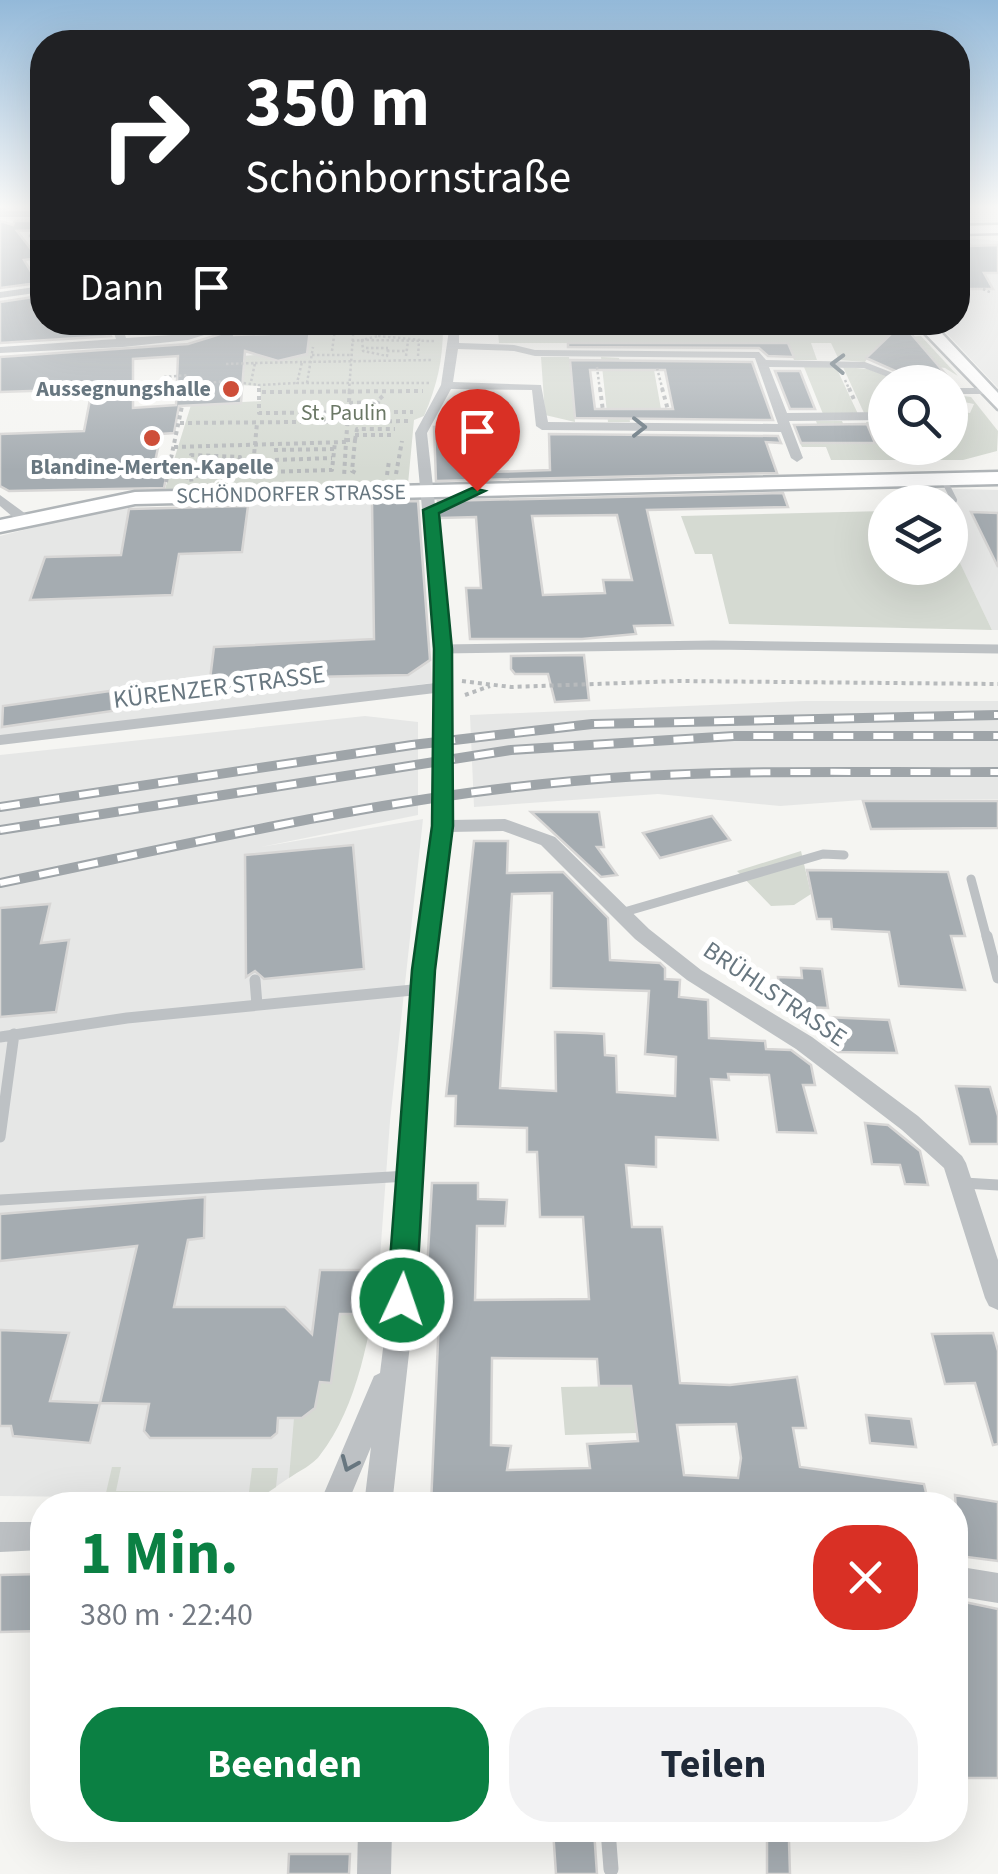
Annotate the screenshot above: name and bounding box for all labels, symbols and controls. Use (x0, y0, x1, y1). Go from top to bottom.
text: 350 m (245, 53, 430, 153)
icon: right (80, 70, 210, 200)
text: Schönbornstraße (245, 146, 571, 210)
icon: arrive (184, 260, 239, 315)
text: Dann (80, 261, 164, 315)
one-way arrow (830, 354, 846, 375)
map controls (868, 365, 968, 585)
button: search (868, 365, 968, 465)
place label: Aussegnungshalle (35, 373, 211, 405)
marker: Aussegnungshalle (220, 378, 242, 400)
pin (435, 389, 520, 492)
park label: St. Paulin (301, 397, 387, 429)
icon: arrive (450, 404, 505, 459)
one-way arrow (632, 416, 648, 438)
marker: Blandine-Merten-Kapelle (141, 427, 163, 449)
place label: Blandine-Merten-Kapelle (30, 451, 274, 483)
street label: SCHÖNDORFER STRASSE (176, 476, 406, 512)
button: layers (868, 485, 968, 585)
street label: KÜRENZER STRASSE (111, 656, 327, 718)
street label: BRÜHLSTRASSE (696, 933, 854, 1055)
position arrow (350, 1248, 454, 1352)
one-way arrow (341, 1454, 361, 1472)
text: 1 Min. (80, 1512, 238, 1597)
button: close (813, 1525, 918, 1630)
text: 380 m · 22:40 (80, 1592, 253, 1638)
button: Beenden (80, 1707, 489, 1822)
button: Teilen (509, 1707, 918, 1822)

